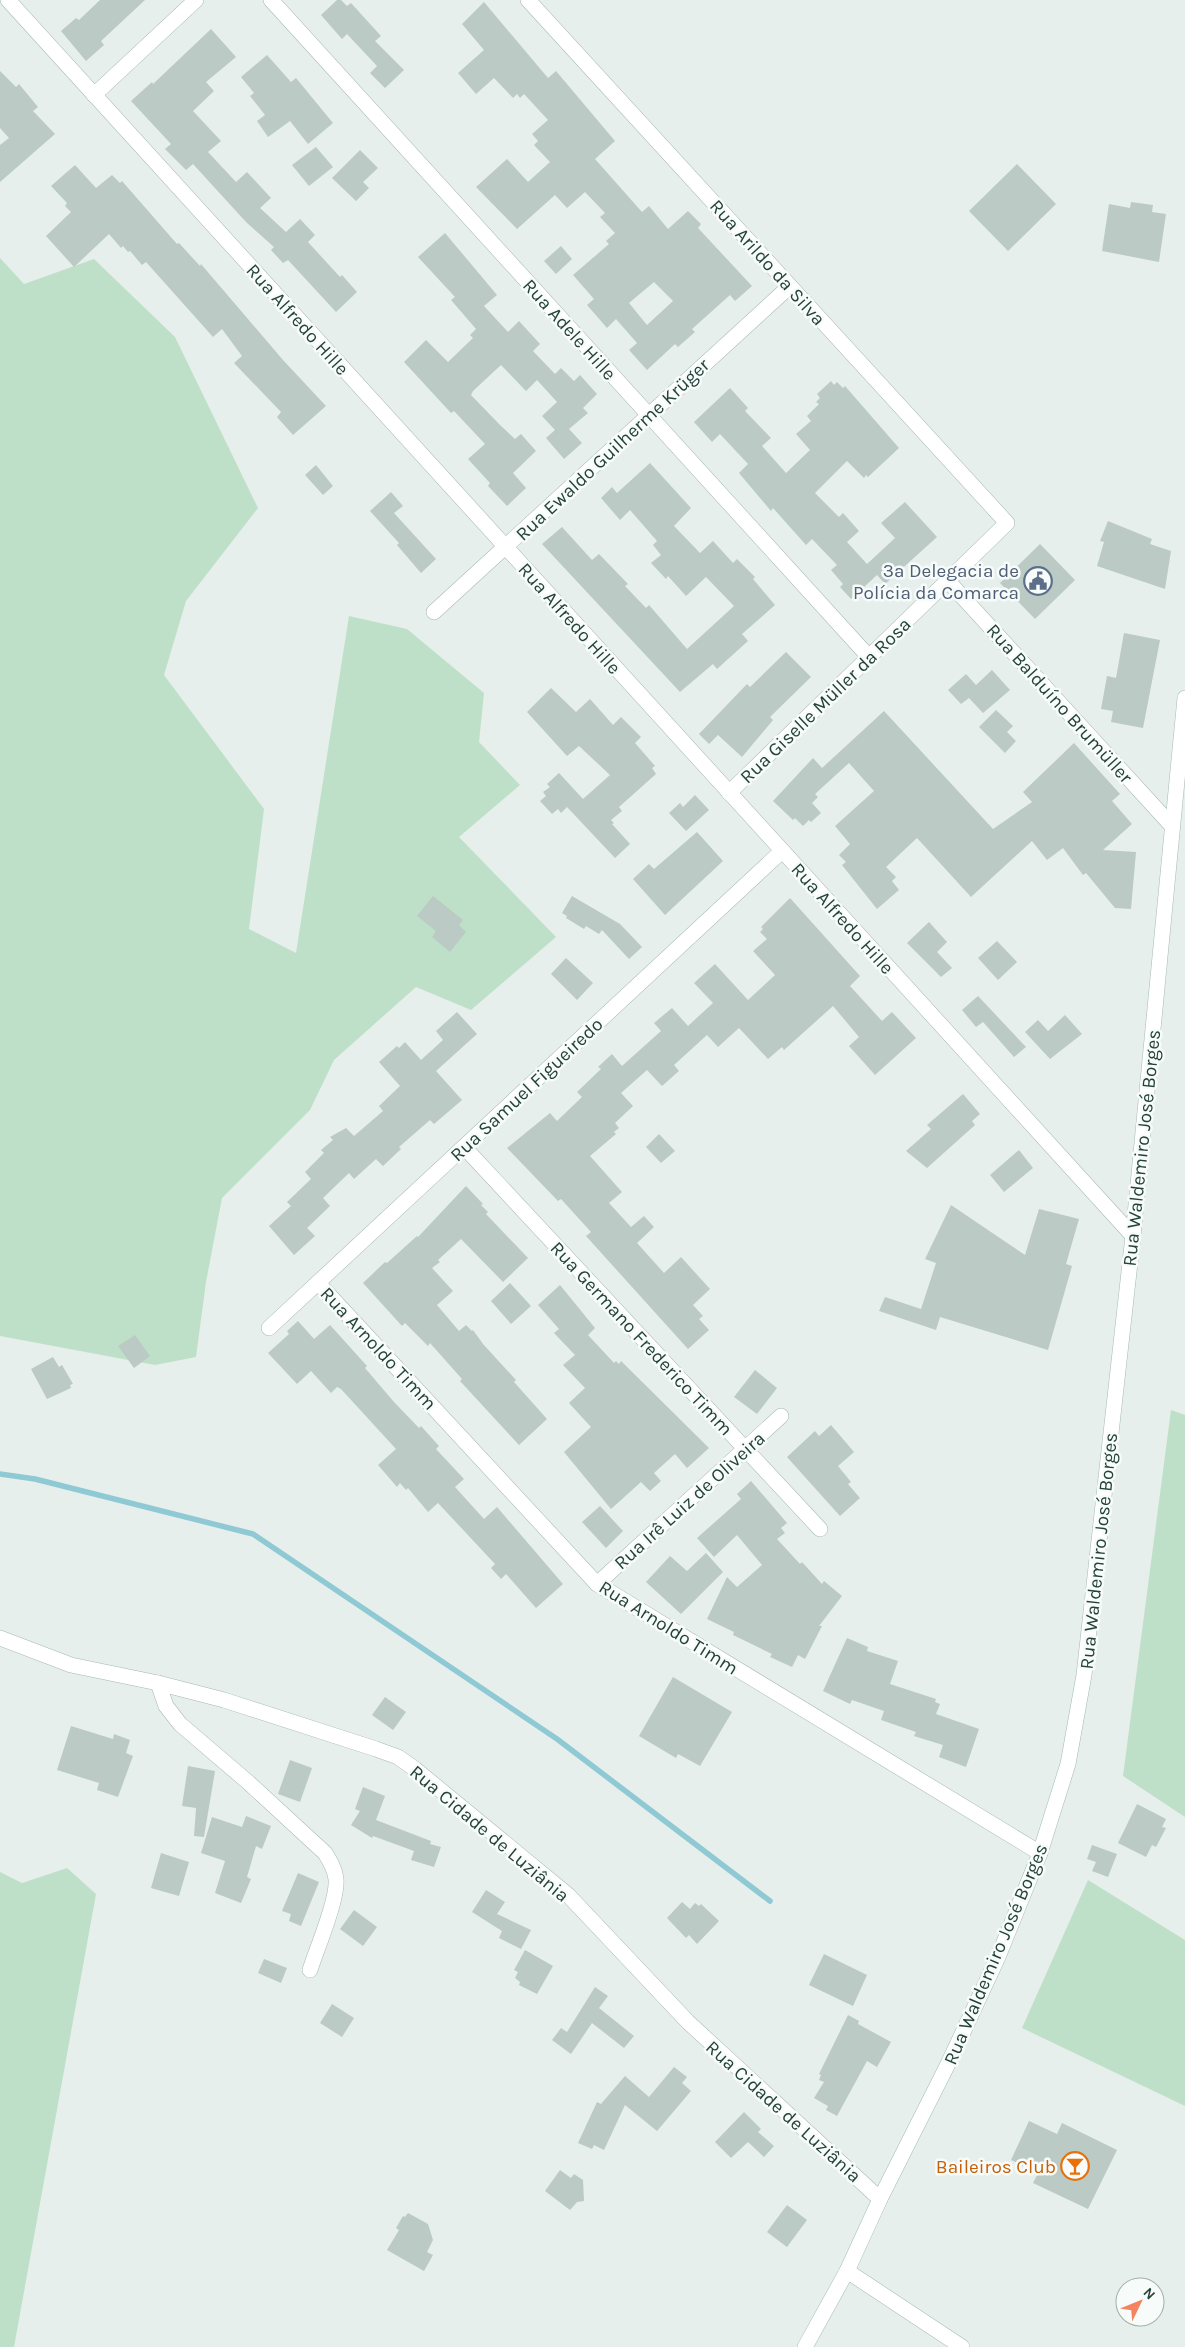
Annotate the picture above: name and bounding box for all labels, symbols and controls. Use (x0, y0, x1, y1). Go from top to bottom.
street label: Rua Arildo da Silva (705, 195, 830, 330)
street label: Rua Alfredo Hille (241, 259, 353, 380)
street label: Rua Adele Hille (518, 275, 620, 385)
street label: Rua Ewaldo Guilherme Krüger (511, 354, 714, 545)
street label: Rua Alfredo Hille (513, 558, 625, 679)
place label: 3ª Delegacia de Polícia da Comarca (853, 560, 1019, 604)
public building icon: 3ª Delegacia de Polícia da Comarca (1023, 566, 1053, 596)
street label: Rua Giselle Müller da Rosa (736, 613, 916, 788)
street label: Rua Balduíno Brumüller (982, 619, 1137, 788)
street label: Rua Alfredo Hille (786, 858, 898, 979)
street label: Rua Samuel Figueiredo (446, 1013, 607, 1166)
street label: Rua Waldemiro José Borges (1119, 1029, 1165, 1268)
street label: Rua Germano Frederico Timm (546, 1237, 737, 1440)
street label: Rua Arnoldo Timm (316, 1283, 441, 1415)
street label: Rua Irê Luiz de Oliveira (610, 1427, 770, 1574)
street label: Rua Waldemiro José Borges (1076, 1432, 1122, 1671)
street label: Rua Arnoldo Timm (595, 1576, 742, 1680)
street label: Rua Cidade de Luziânia (405, 1761, 574, 1907)
street label: Rua Waldemiro José Borges (939, 1841, 1053, 2068)
street label: Rua Cidade de Luziânia (701, 2036, 865, 2187)
bar icon: Baileiros Club (1060, 2151, 1090, 2181)
place label: Baileiros Club (936, 2156, 1056, 2178)
north arrow (1115, 2277, 1165, 2327)
text: N (1139, 2284, 1159, 2303)

